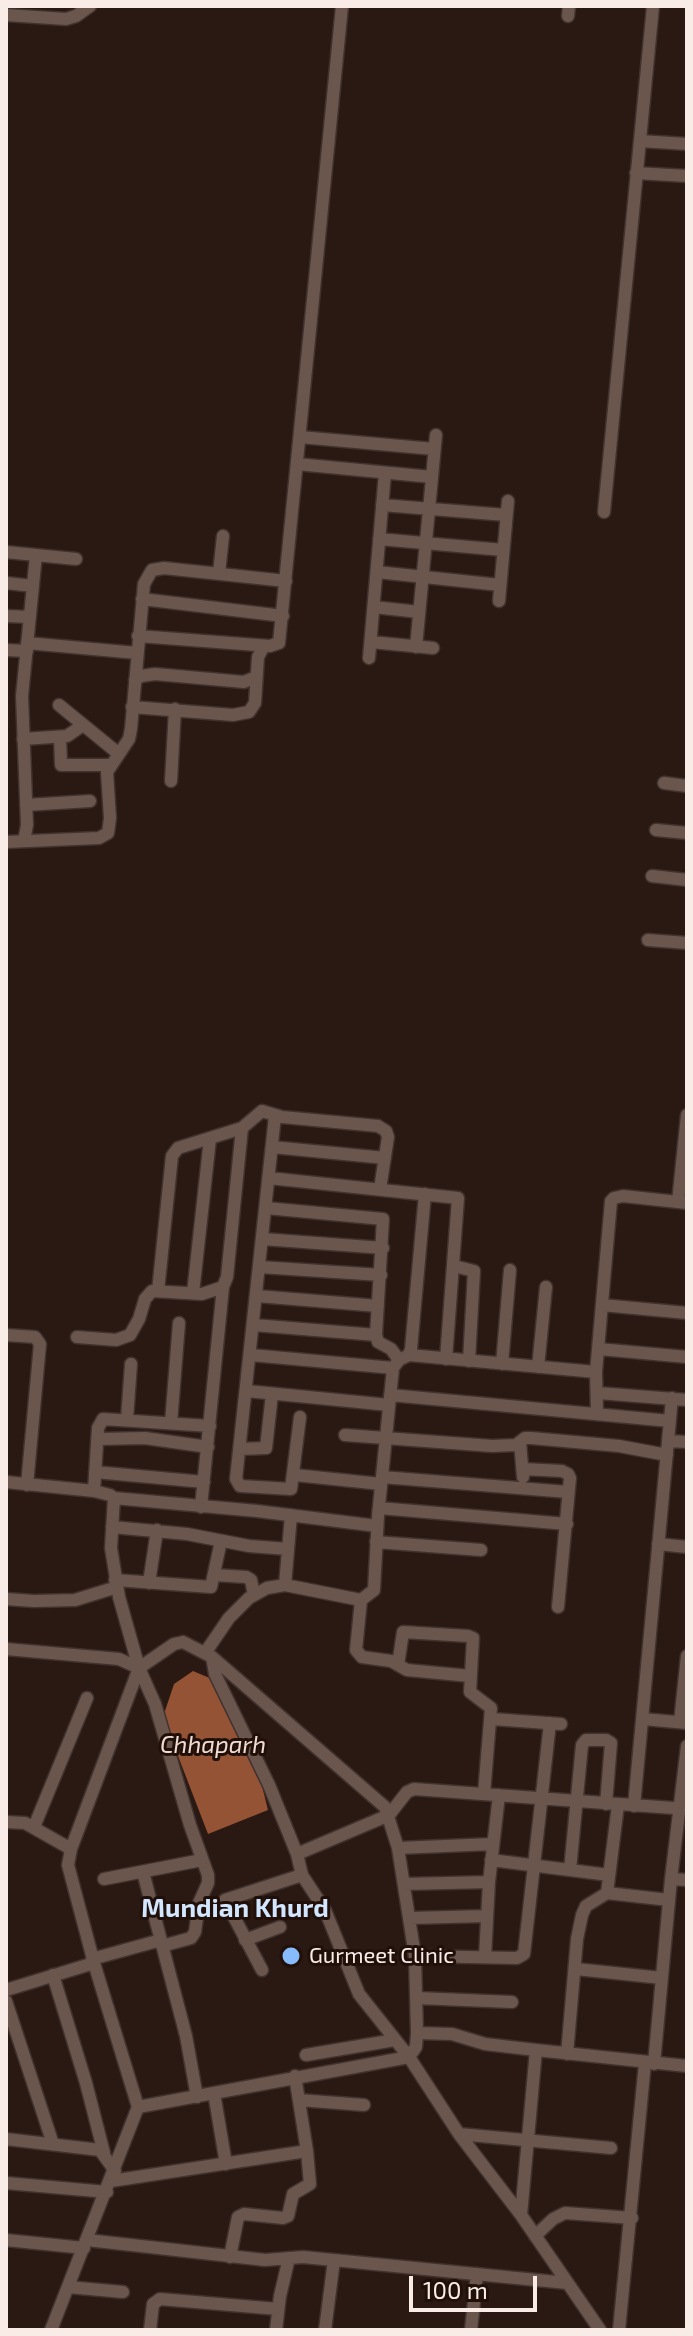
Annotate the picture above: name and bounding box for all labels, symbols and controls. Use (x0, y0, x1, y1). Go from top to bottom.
water label: Chhaparh (160, 1731, 266, 1759)
district label: Mundian Khurd (141, 1892, 329, 1924)
place label: Gurmeet Clinic (309, 1943, 454, 1969)
marker: Gurmeet Clinic (280, 1945, 302, 1967)
scale bar (413, 2260, 541, 2310)
text: 100 m (423, 2275, 488, 2304)

